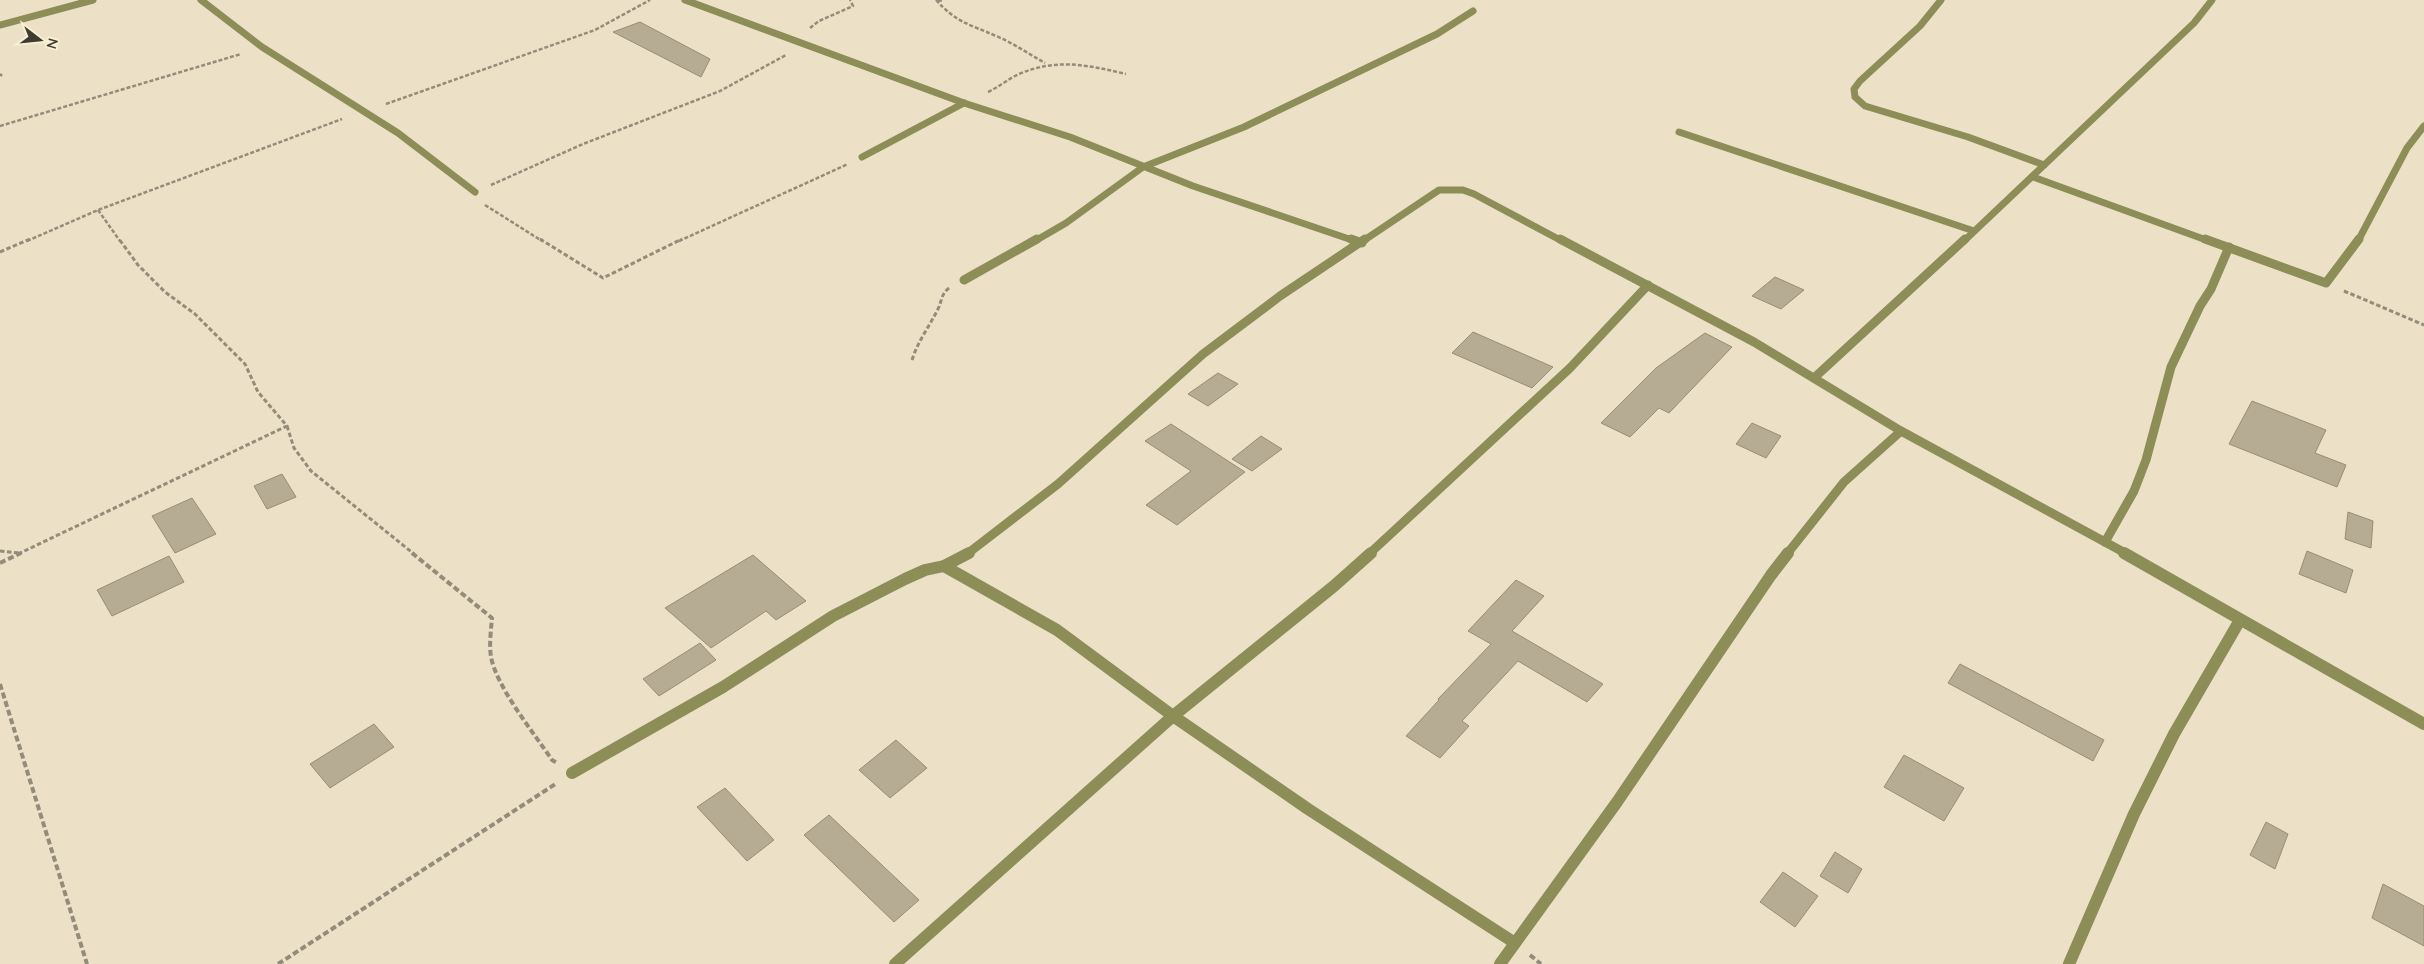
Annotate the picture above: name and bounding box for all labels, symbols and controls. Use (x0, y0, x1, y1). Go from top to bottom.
north arrow (15, 15, 65, 65)
text: N (42, 36, 63, 51)

